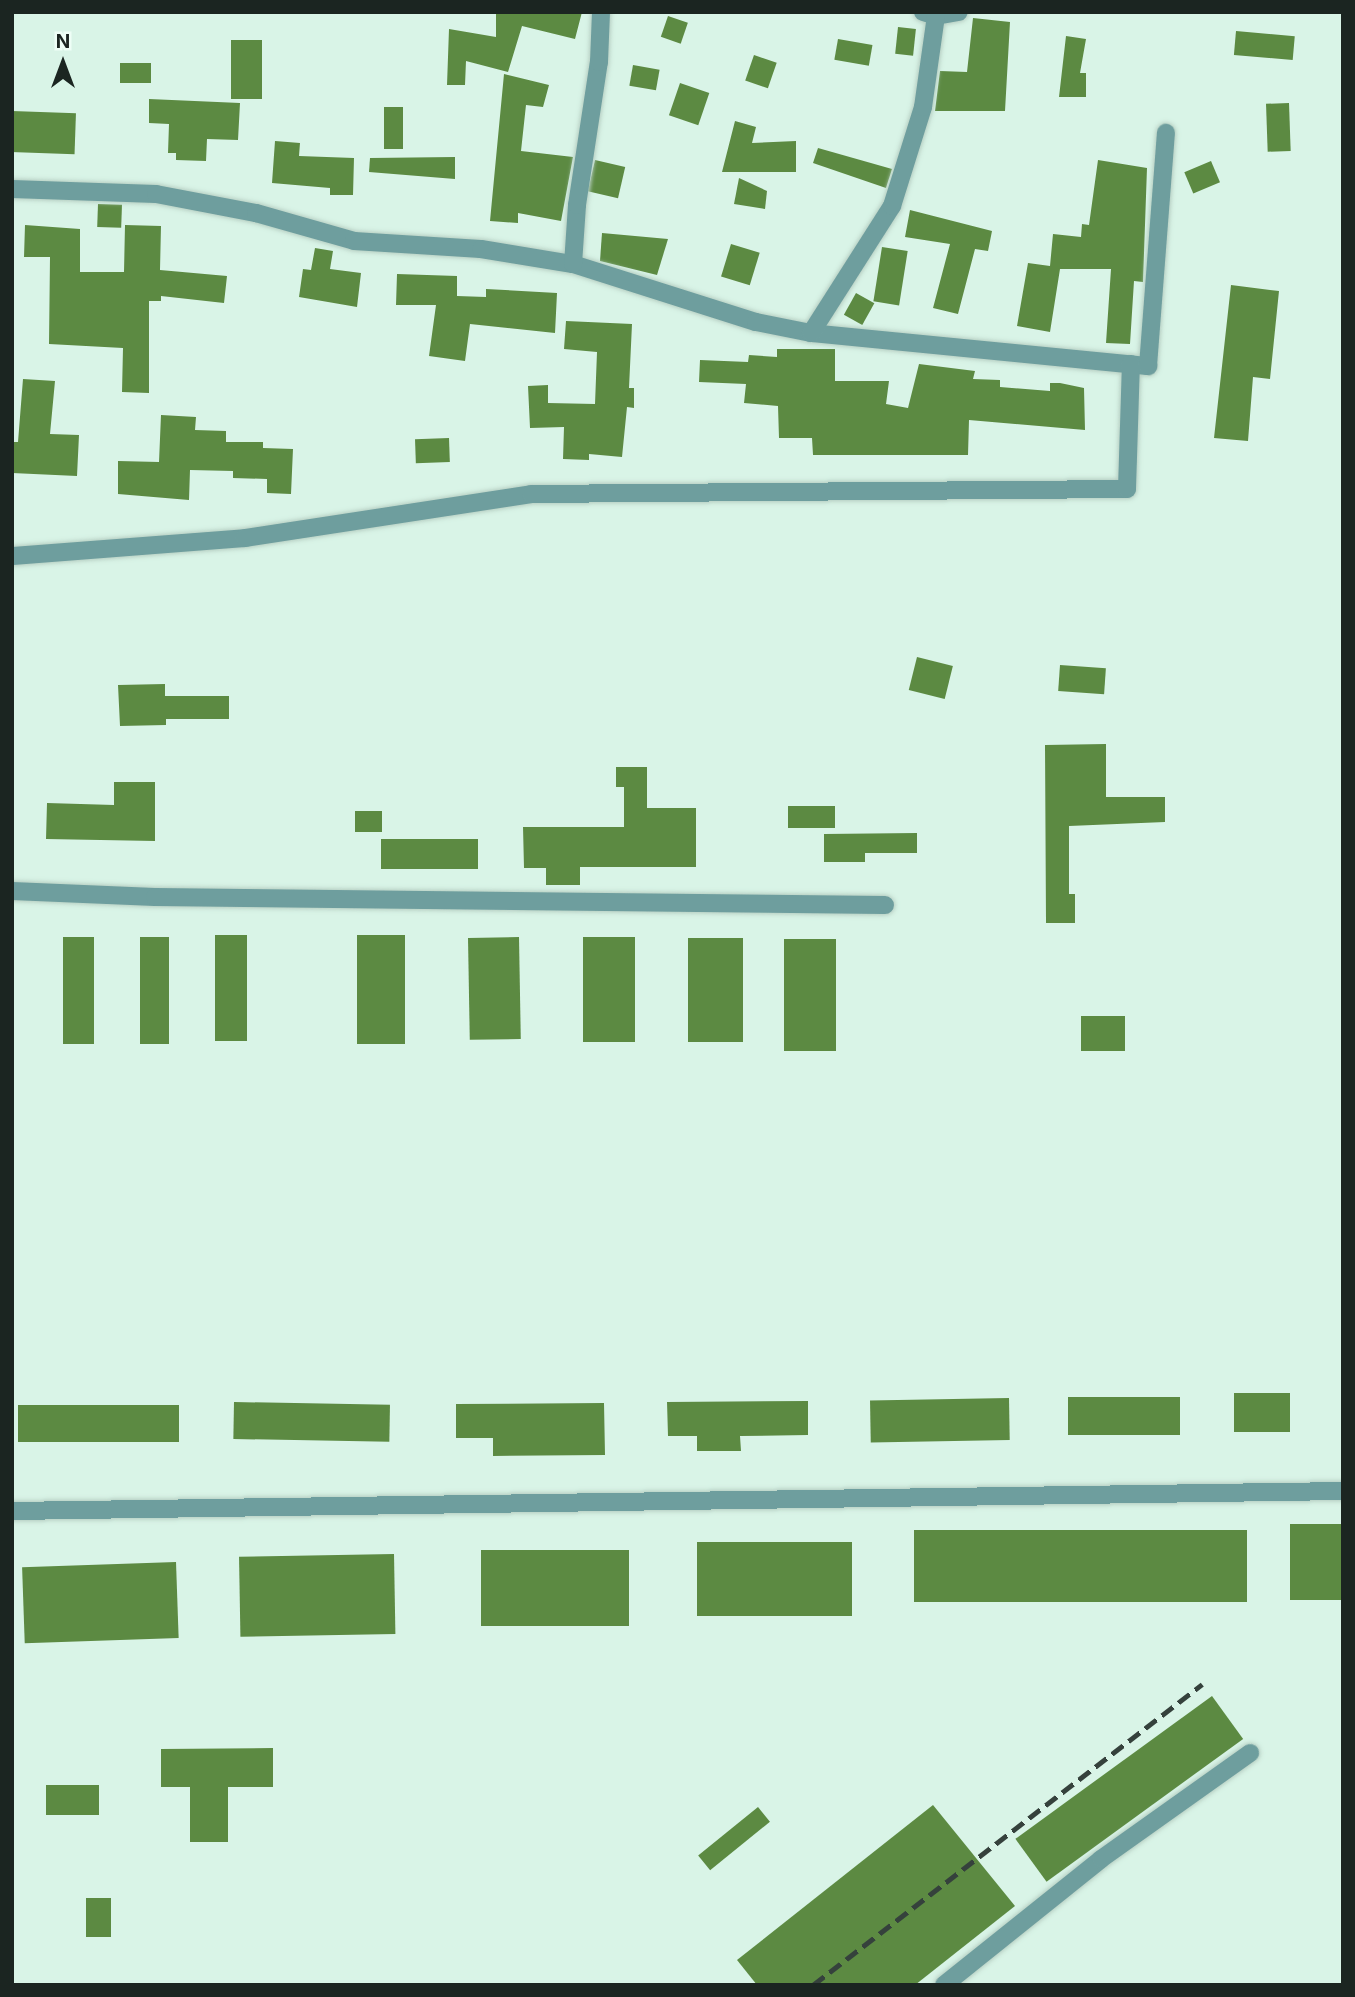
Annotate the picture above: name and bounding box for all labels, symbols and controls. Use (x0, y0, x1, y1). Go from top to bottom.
north arrow (28, 28, 98, 98)
text: N (56, 30, 70, 53)

